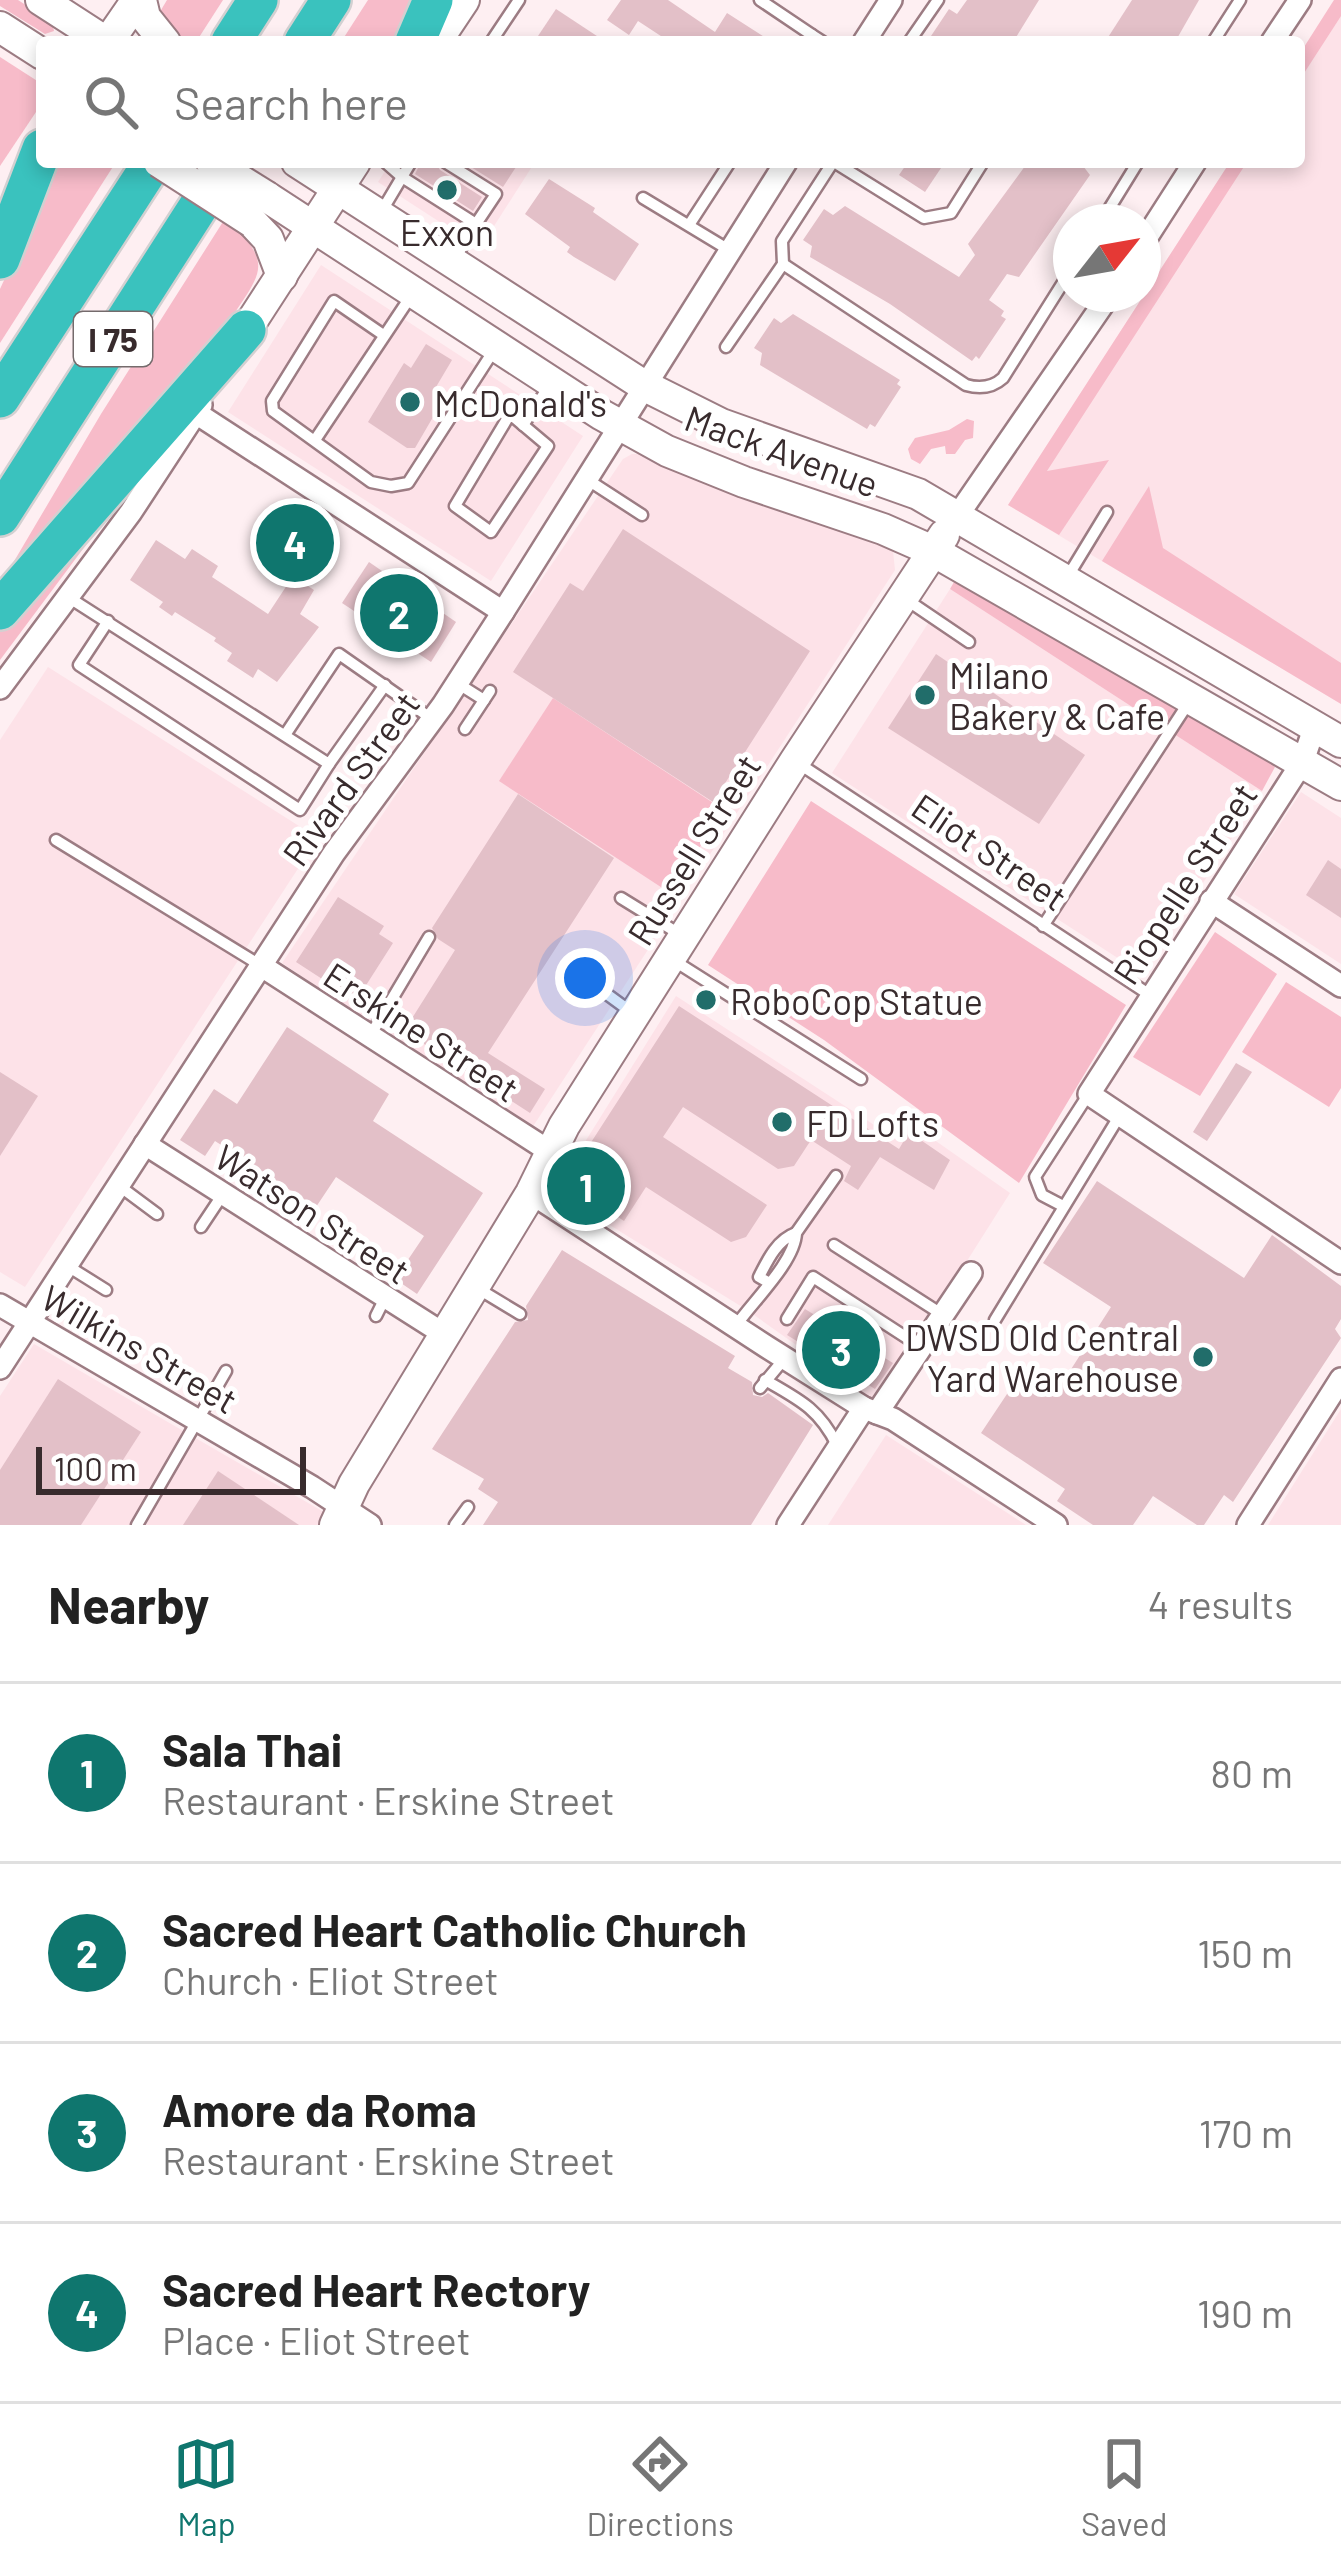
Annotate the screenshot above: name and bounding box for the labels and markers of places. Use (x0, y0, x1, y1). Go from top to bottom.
marker: Exxon (434, 177, 460, 203)
place label: Exxon (400, 210, 494, 253)
place label: McDonald's (434, 381, 607, 424)
marker: McDonald's (397, 389, 423, 415)
pin: 4 (256, 498, 334, 588)
pin: 2 (360, 568, 438, 658)
place label: Milano Bakery & Cafe (949, 653, 1165, 737)
marker: Milano Bakery & Cafe (912, 682, 938, 708)
place label: RoboCop Statue (730, 979, 983, 1022)
marker: RoboCop Statue (693, 987, 719, 1013)
place label: FD Lofts (806, 1101, 939, 1144)
marker: FD Lofts (769, 1109, 795, 1135)
pin: 1 (547, 1141, 625, 1231)
pin: 3 (802, 1305, 880, 1395)
place label: DWSD Old Central Yard Warehouse (905, 1315, 1179, 1399)
marker: DWSD Old Central Yard Warehouse (1190, 1344, 1216, 1370)

